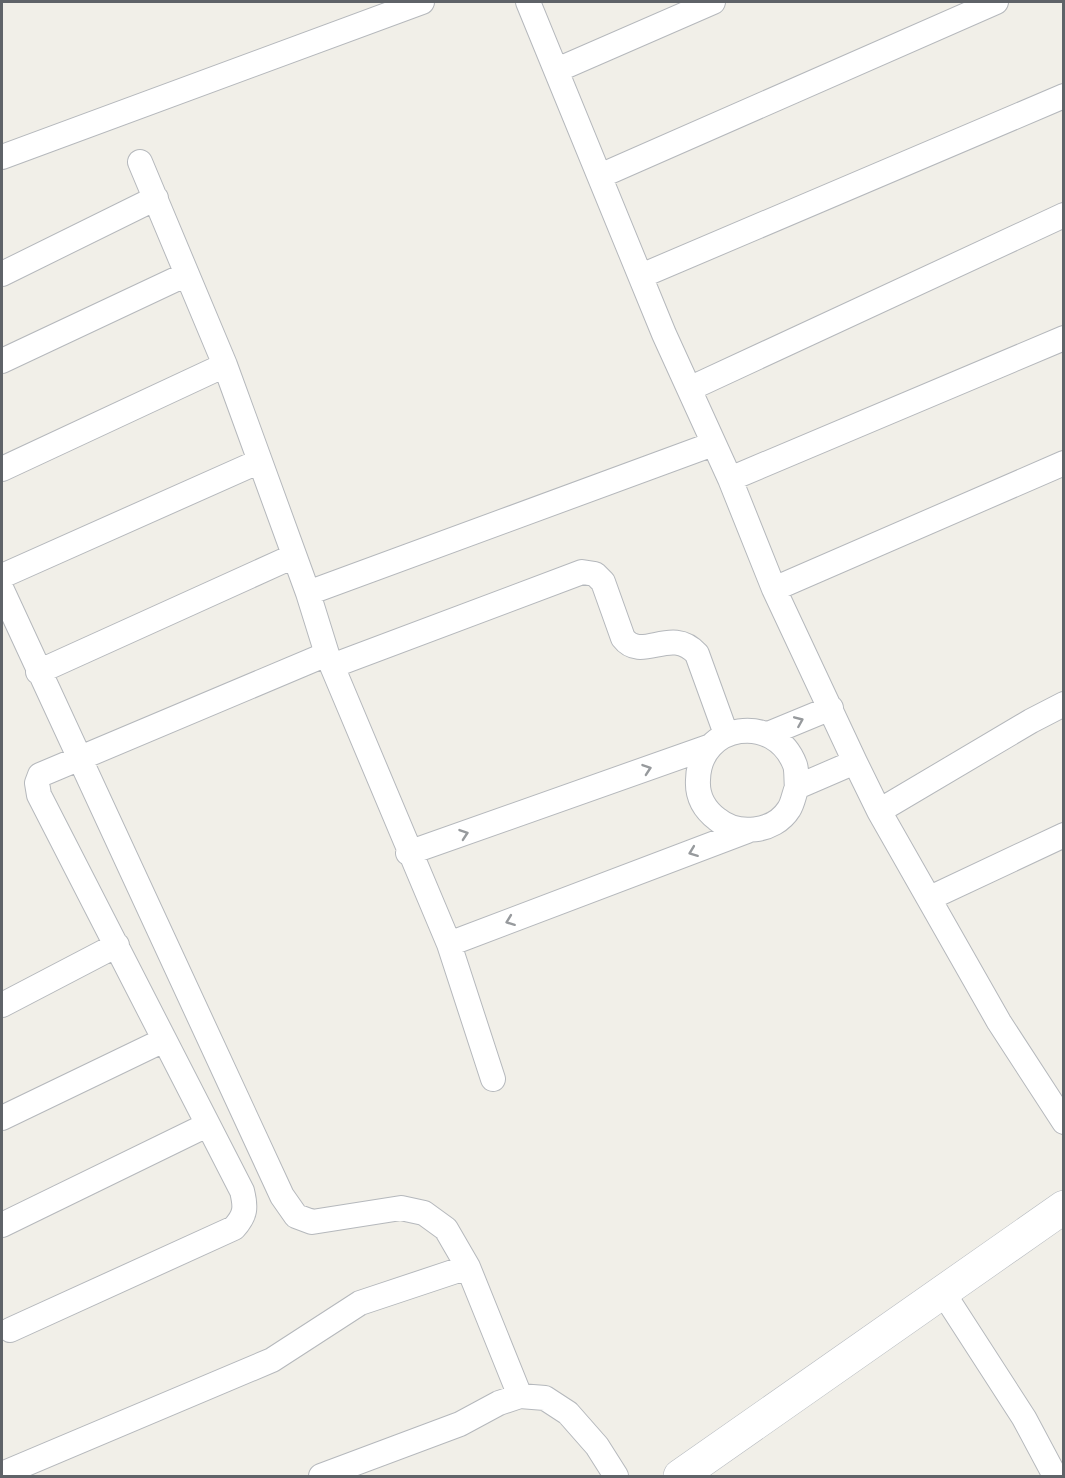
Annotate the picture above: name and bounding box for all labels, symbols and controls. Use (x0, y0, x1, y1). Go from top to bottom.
one-way arrow (793, 716, 804, 728)
one-way arrow (642, 763, 652, 776)
one-way arrow (458, 828, 468, 841)
one-way arrow (688, 844, 698, 857)
one-way arrow (506, 914, 517, 926)

